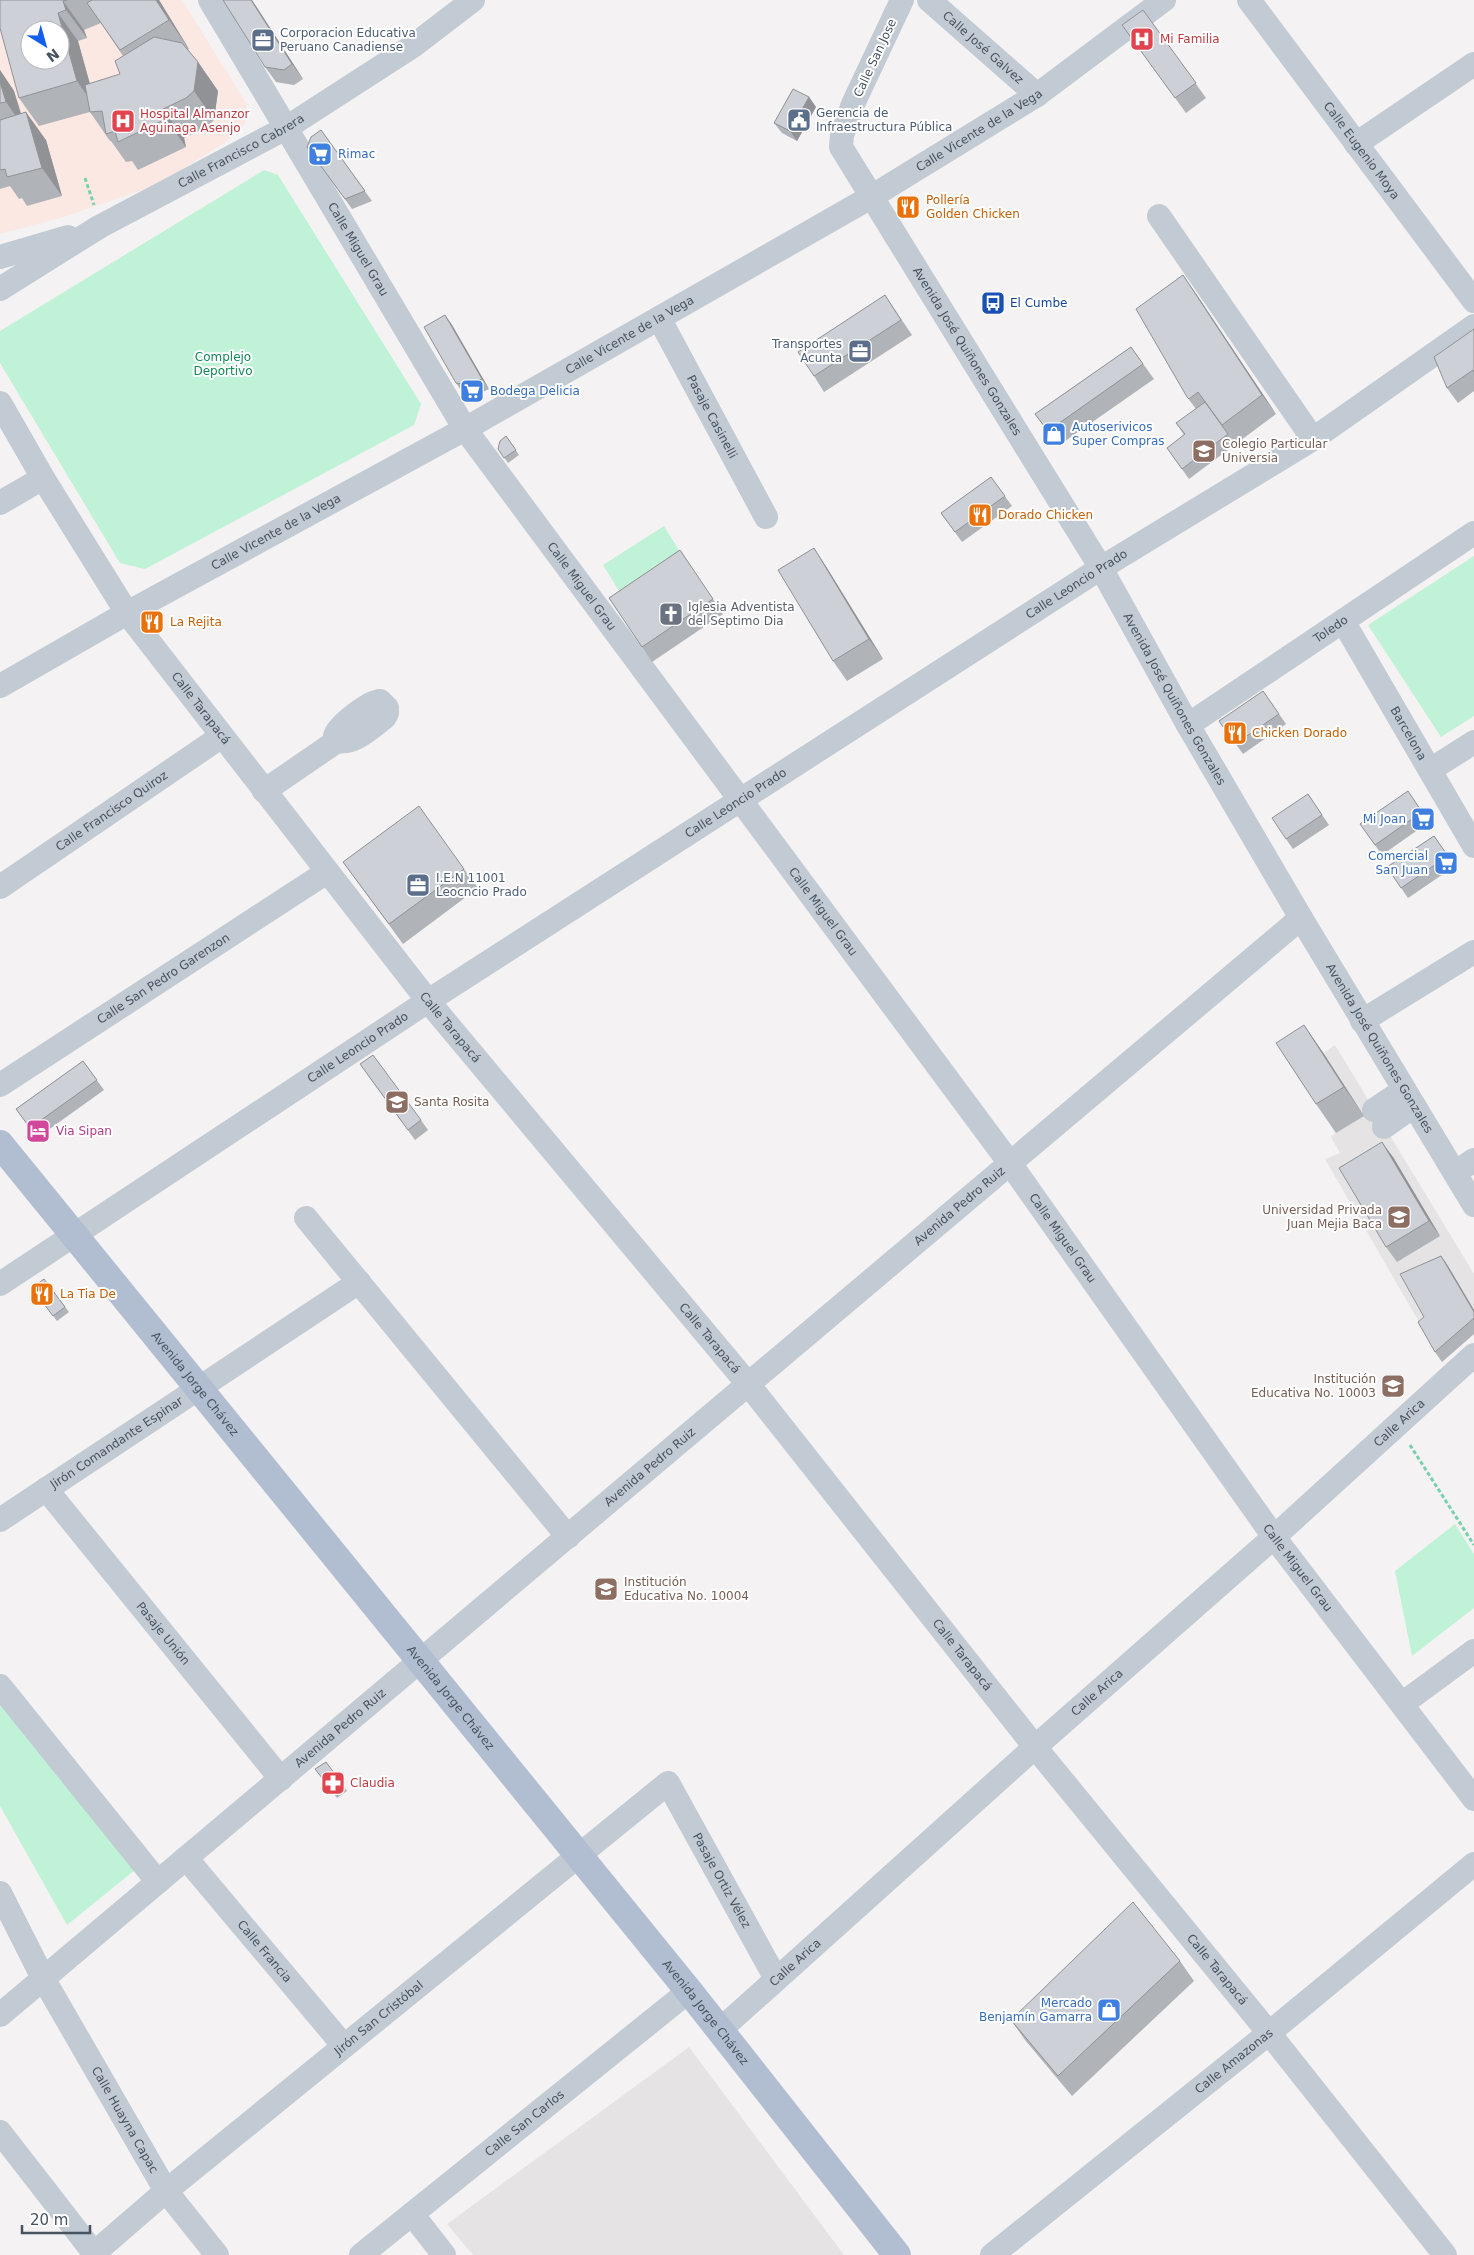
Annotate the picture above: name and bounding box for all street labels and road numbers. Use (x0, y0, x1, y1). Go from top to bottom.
street label: Calle José Galvez (940, 8, 1026, 87)
street label: Calle San Jose (851, 17, 899, 99)
street label: Calle Vicente de la Vega (914, 86, 1045, 175)
street label: Calle Eugenio Moya (1321, 99, 1403, 202)
street label: Calle Francisco Cabrera (176, 111, 307, 191)
street label: Calle Miguel Grau (325, 200, 391, 299)
street label: Avenida José Quiñones Gonzales (910, 264, 1024, 438)
street label: Calle Vicente de la Vega (563, 293, 696, 377)
street label: Pasaje Casinelli (684, 373, 740, 461)
street label: Calle Vicente de la Vega (209, 491, 343, 573)
street label: Calle Miguel Grau (544, 539, 619, 633)
street label: Calle Leoncio Prado (1023, 547, 1130, 622)
street label: Avenida José Quiñones Gonzales (1120, 611, 1229, 788)
street label: Toledo (1310, 613, 1351, 646)
street label: Calle Tarapacá (169, 669, 233, 747)
street label: Barcelona (1387, 704, 1430, 763)
street label: Calle Leoncio Prado (682, 765, 789, 841)
street label: Calle Francisco Quiroz (53, 768, 170, 854)
street label: Calle Miguel Grau (786, 865, 860, 958)
street label: Calle San Pedro Garenzon (94, 930, 232, 1027)
street label: Avenida José Quiñones Gonzales (1323, 961, 1436, 1136)
street label: Calle Tarapacá (417, 989, 484, 1066)
street label: Calle Leoncio Prado (305, 1009, 411, 1086)
street label: Avenida Pedro Ruiz (911, 1164, 1008, 1248)
street label: Calle Miguel Grau (1026, 1191, 1099, 1286)
street label: Calle Tarapacá (676, 1300, 743, 1376)
street label: Avenida Jorge Chávez (148, 1329, 242, 1439)
street label: Jirón Comandante Espinar (47, 1394, 186, 1492)
street label: Calle Arica (1371, 1396, 1428, 1450)
street label: Avenida Pedro Ruiz (602, 1425, 698, 1509)
street label: Calle Miguel Grau (1260, 1521, 1335, 1614)
street label: Pasaje Unión (133, 1599, 193, 1668)
street label: Calle Tarapacá (930, 1616, 995, 1694)
street label: Avenida Jorge Chávez (404, 1643, 497, 1753)
street label: Calle Arica (1068, 1666, 1126, 1719)
street label: Avenida Pedro Ruiz (292, 1686, 388, 1770)
street label: Pasaje Ortiz Vélez (690, 1830, 754, 1931)
street label: Calle Francia (234, 1917, 295, 1985)
street label: Calle Tarapacá (1184, 1931, 1250, 2008)
street label: Calle Arica (767, 1936, 824, 1989)
street label: Avenida Jorge Chávez (660, 1957, 752, 2068)
street label: Jirón San Cristóbal (331, 1978, 426, 2059)
street label: Calle Amazonas (1192, 2026, 1276, 2097)
street label: Calle Huayna Capac (89, 2064, 161, 2176)
street label: Calle San Carlos (482, 2087, 567, 2159)

